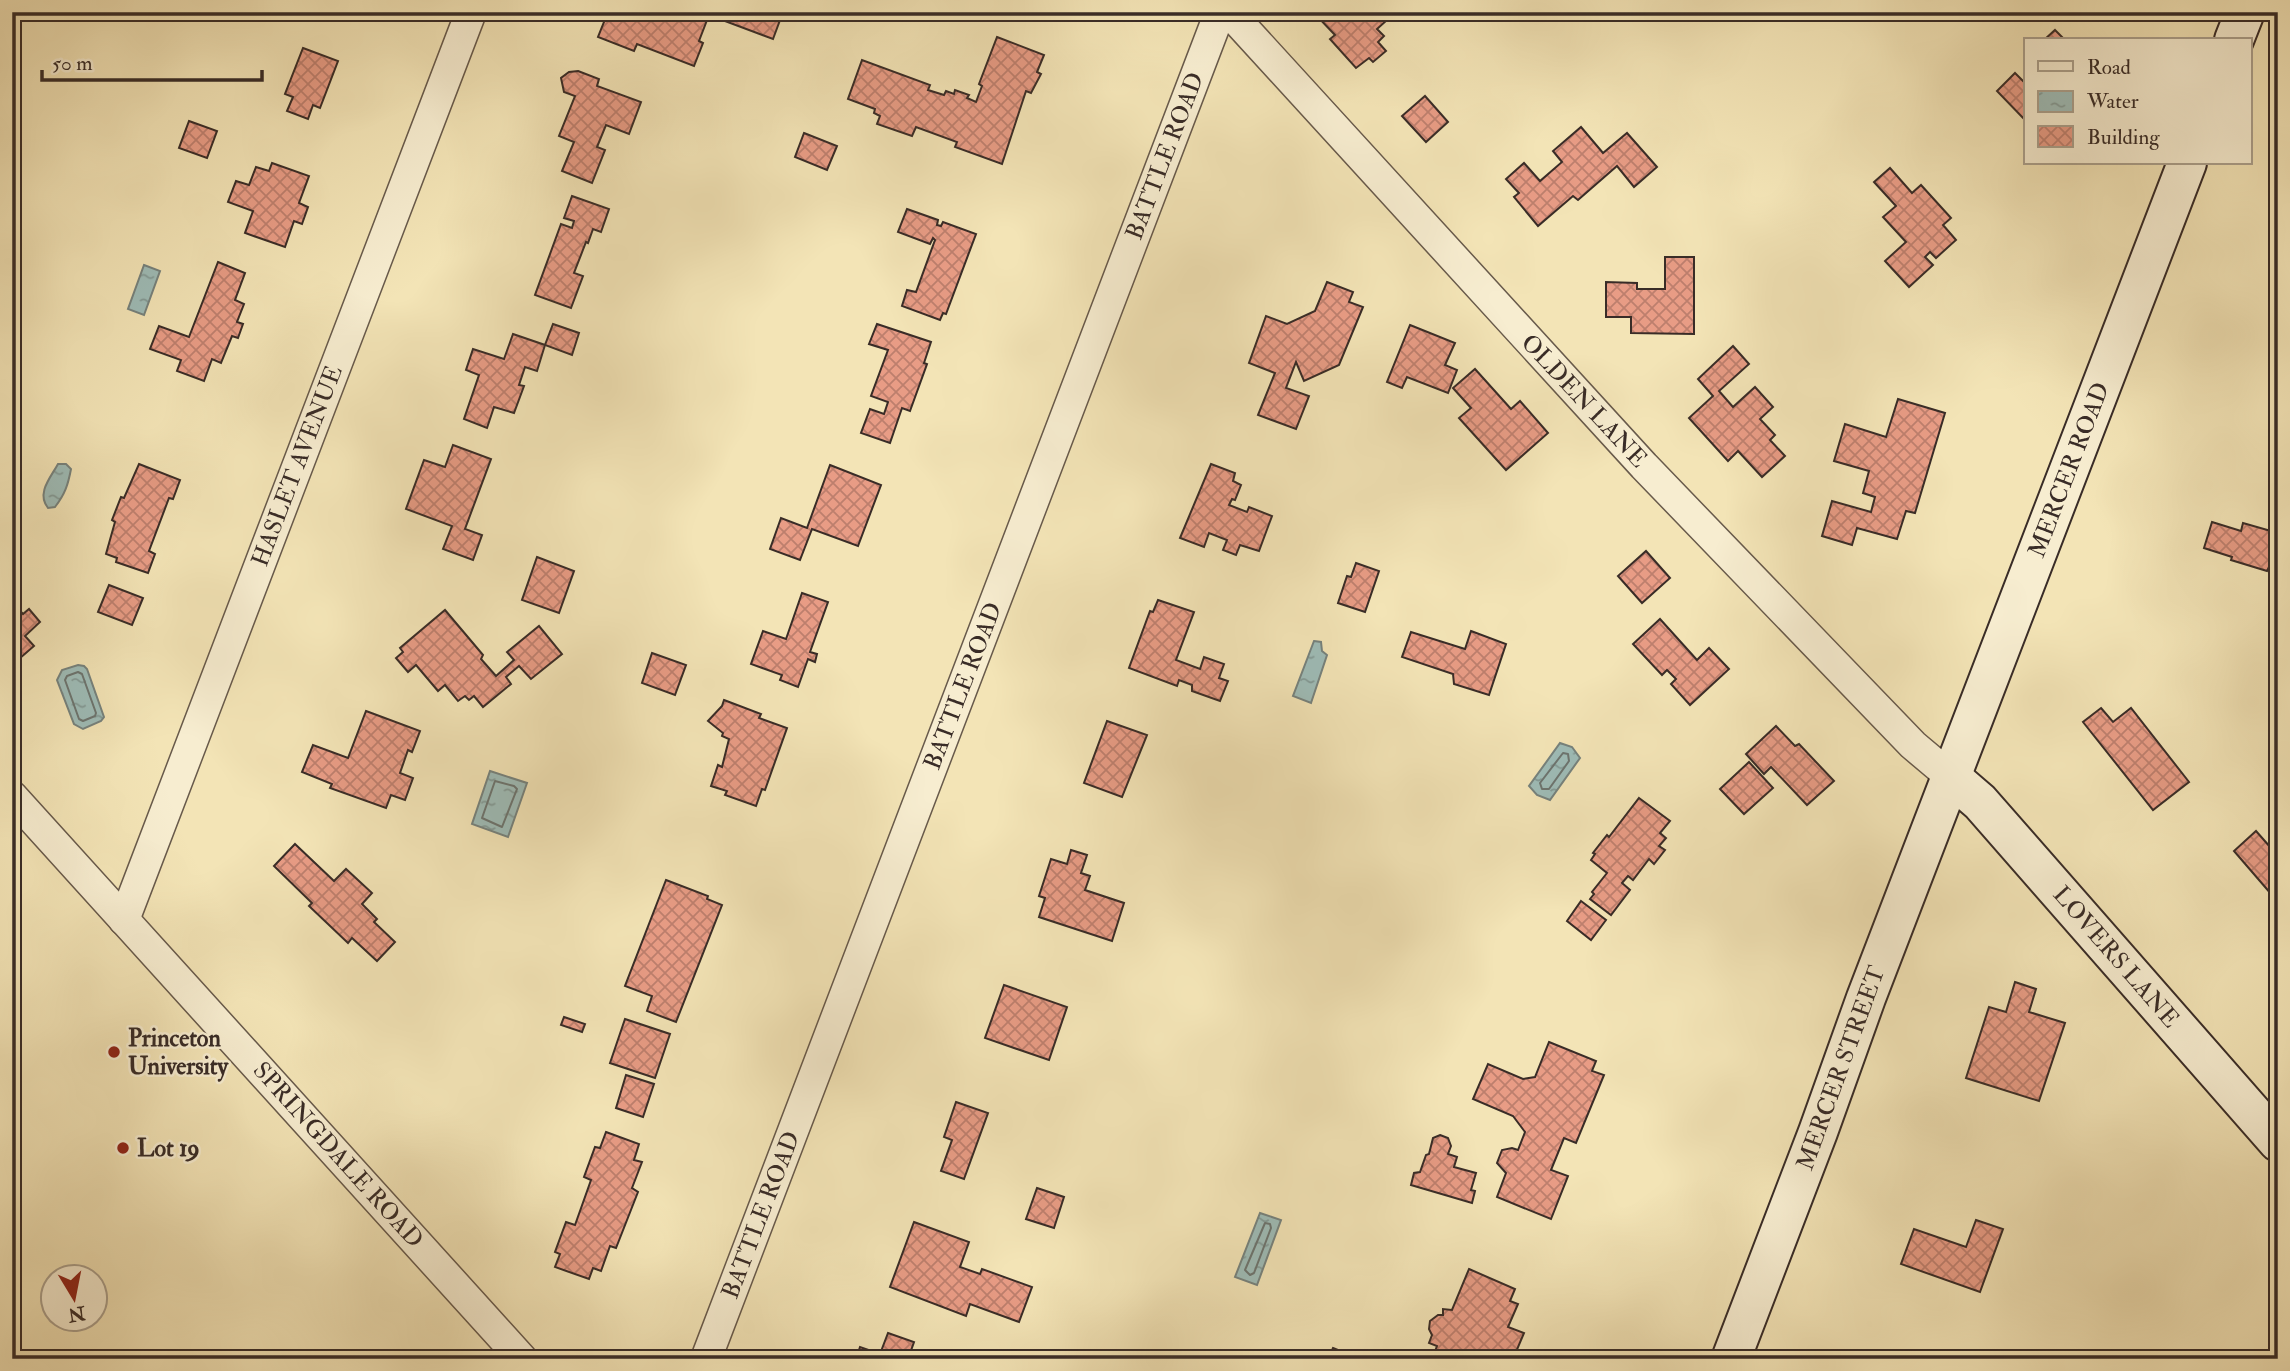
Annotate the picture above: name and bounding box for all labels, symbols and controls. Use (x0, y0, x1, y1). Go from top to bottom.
scale bar (42, 38, 262, 82)
legend (2024, 38, 2252, 164)
text: 50 m (52, 50, 93, 77)
text: Road (2087, 54, 2132, 81)
street label: BATTLE ROAD (1119, 68, 1211, 244)
text: Water (2086, 88, 2139, 115)
text: Building (2087, 124, 2160, 151)
street label: OLDEN LANE (1514, 328, 1654, 474)
street label: HASLET AVENUE (244, 361, 350, 571)
street label: MERCER ROAD (2021, 378, 2117, 562)
street label: BATTLE ROAD (917, 598, 1009, 774)
street label: LOVERS LANE (2046, 880, 2186, 1034)
street label: MERCER STREET (1790, 961, 1892, 1174)
place label: Princeton University (128, 1023, 230, 1082)
marker: Princeton University (106, 1044, 122, 1060)
street label: SPRINGDALE ROAD (246, 1055, 430, 1255)
street label: BATTLE ROAD (715, 1127, 807, 1303)
place label: Lot 19 (137, 1133, 200, 1164)
marker: Lot 19 (115, 1140, 131, 1156)
north arrow (38, 1262, 108, 1332)
text: N (65, 1300, 88, 1327)

